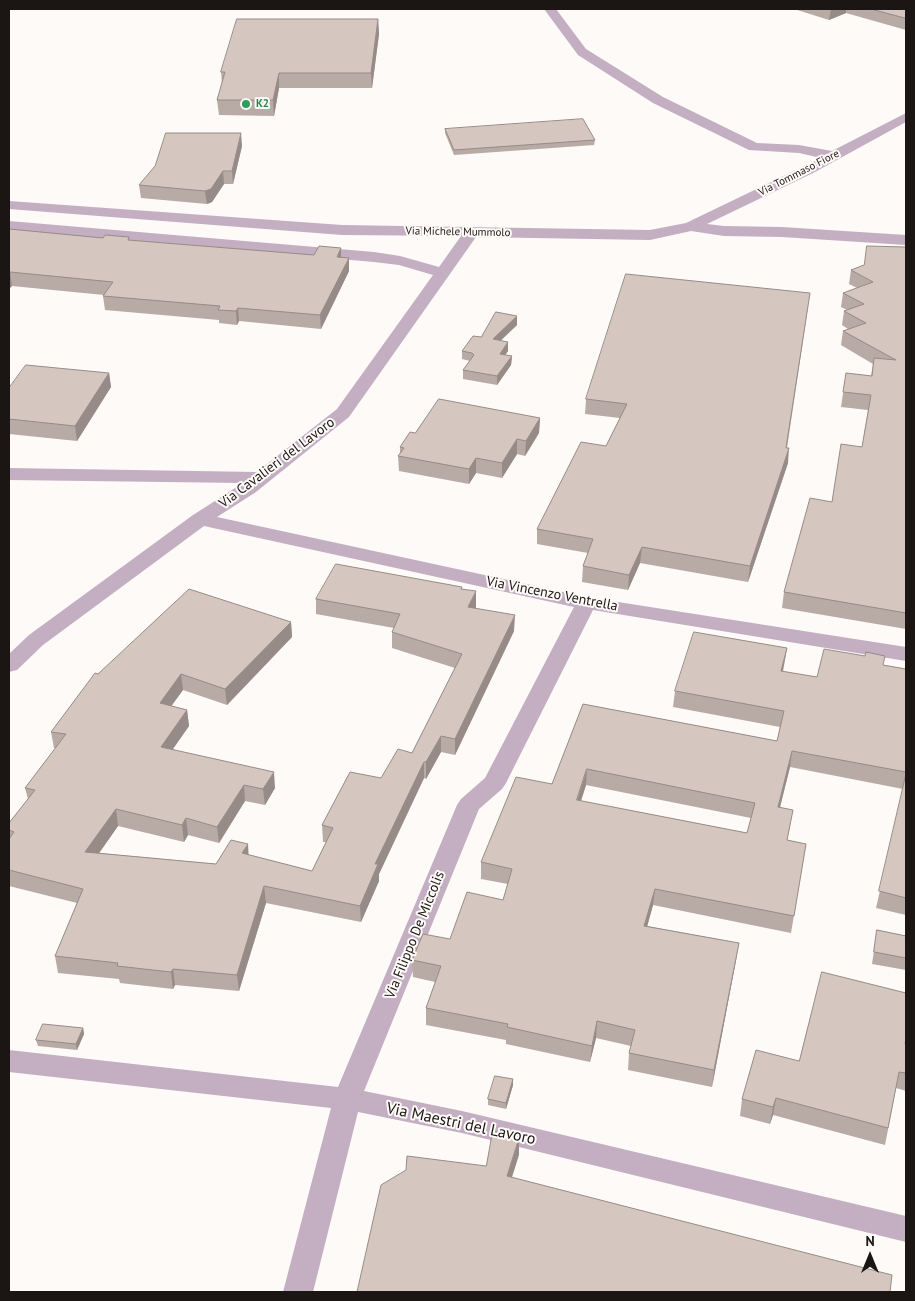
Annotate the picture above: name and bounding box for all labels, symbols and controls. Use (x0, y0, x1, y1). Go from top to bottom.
place label: K2 (256, 97, 269, 111)
marker: K2 (240, 98, 252, 110)
street label: Via Tommaso Fiore (756, 147, 842, 199)
street label: Via Michele Mummolo (405, 224, 511, 240)
street label: Via Cavalieri del Lavoro (216, 414, 338, 512)
street label: Via Vincenzo Ventrella (485, 573, 619, 615)
street label: Via Filippo De Miccolis (382, 869, 448, 1001)
street label: Via Maestri del Lavoro (385, 1099, 537, 1149)
north arrow (845, 1231, 895, 1281)
text: N (865, 1232, 875, 1250)

